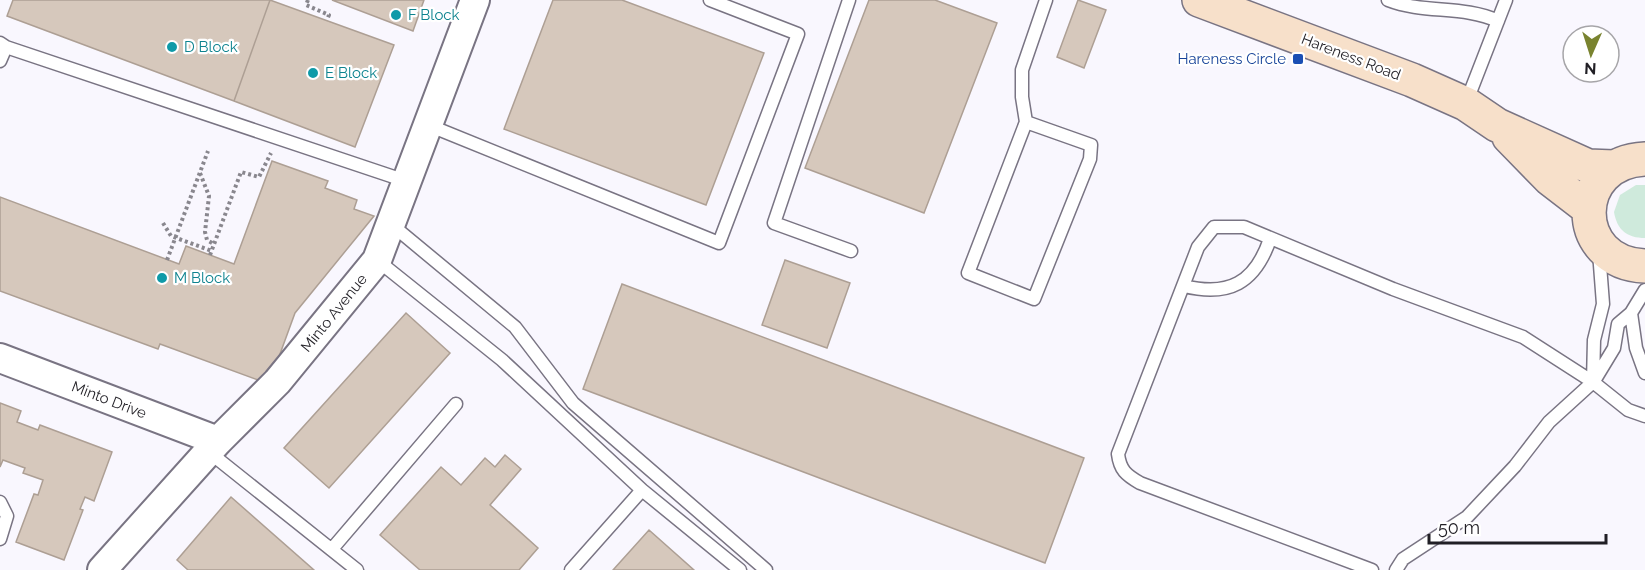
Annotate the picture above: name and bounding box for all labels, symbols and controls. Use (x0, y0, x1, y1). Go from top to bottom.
place label: F Block (408, 6, 460, 24)
marker: F Block (389, 8, 403, 22)
north arrow (1561, 24, 1621, 84)
street label: Hareness Road (1299, 30, 1403, 84)
place label: D Block (184, 38, 238, 56)
marker: D Block (165, 40, 179, 54)
place label: Hareness Circle (1177, 50, 1286, 68)
marker: Hareness Circle (1291, 52, 1305, 66)
text: N (1584, 59, 1597, 78)
place label: E Block (325, 64, 377, 82)
marker: E Block (306, 66, 320, 80)
place label: M Block (174, 269, 230, 287)
street label: Minto Avenue (297, 270, 371, 356)
marker: M Block (155, 271, 169, 285)
street label: Minto Drive (69, 378, 149, 423)
scale bar (1429, 507, 1606, 545)
text: 50 m (1438, 517, 1480, 538)

